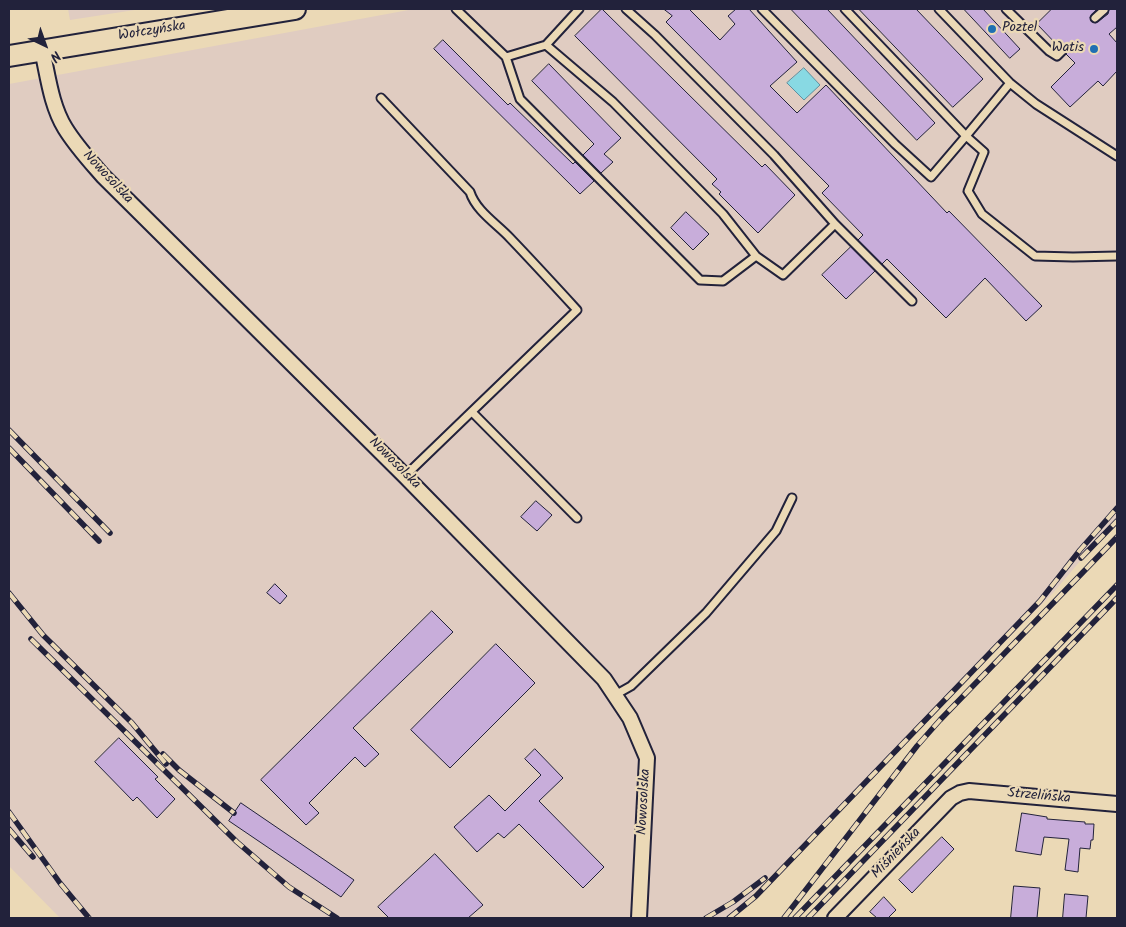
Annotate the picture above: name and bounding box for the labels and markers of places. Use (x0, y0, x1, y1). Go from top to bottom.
place label: Poztel (1002, 21, 1037, 37)
marker: Poztel (986, 23, 998, 35)
place label: Watis (1052, 41, 1084, 57)
marker: Watis (1088, 43, 1100, 55)

